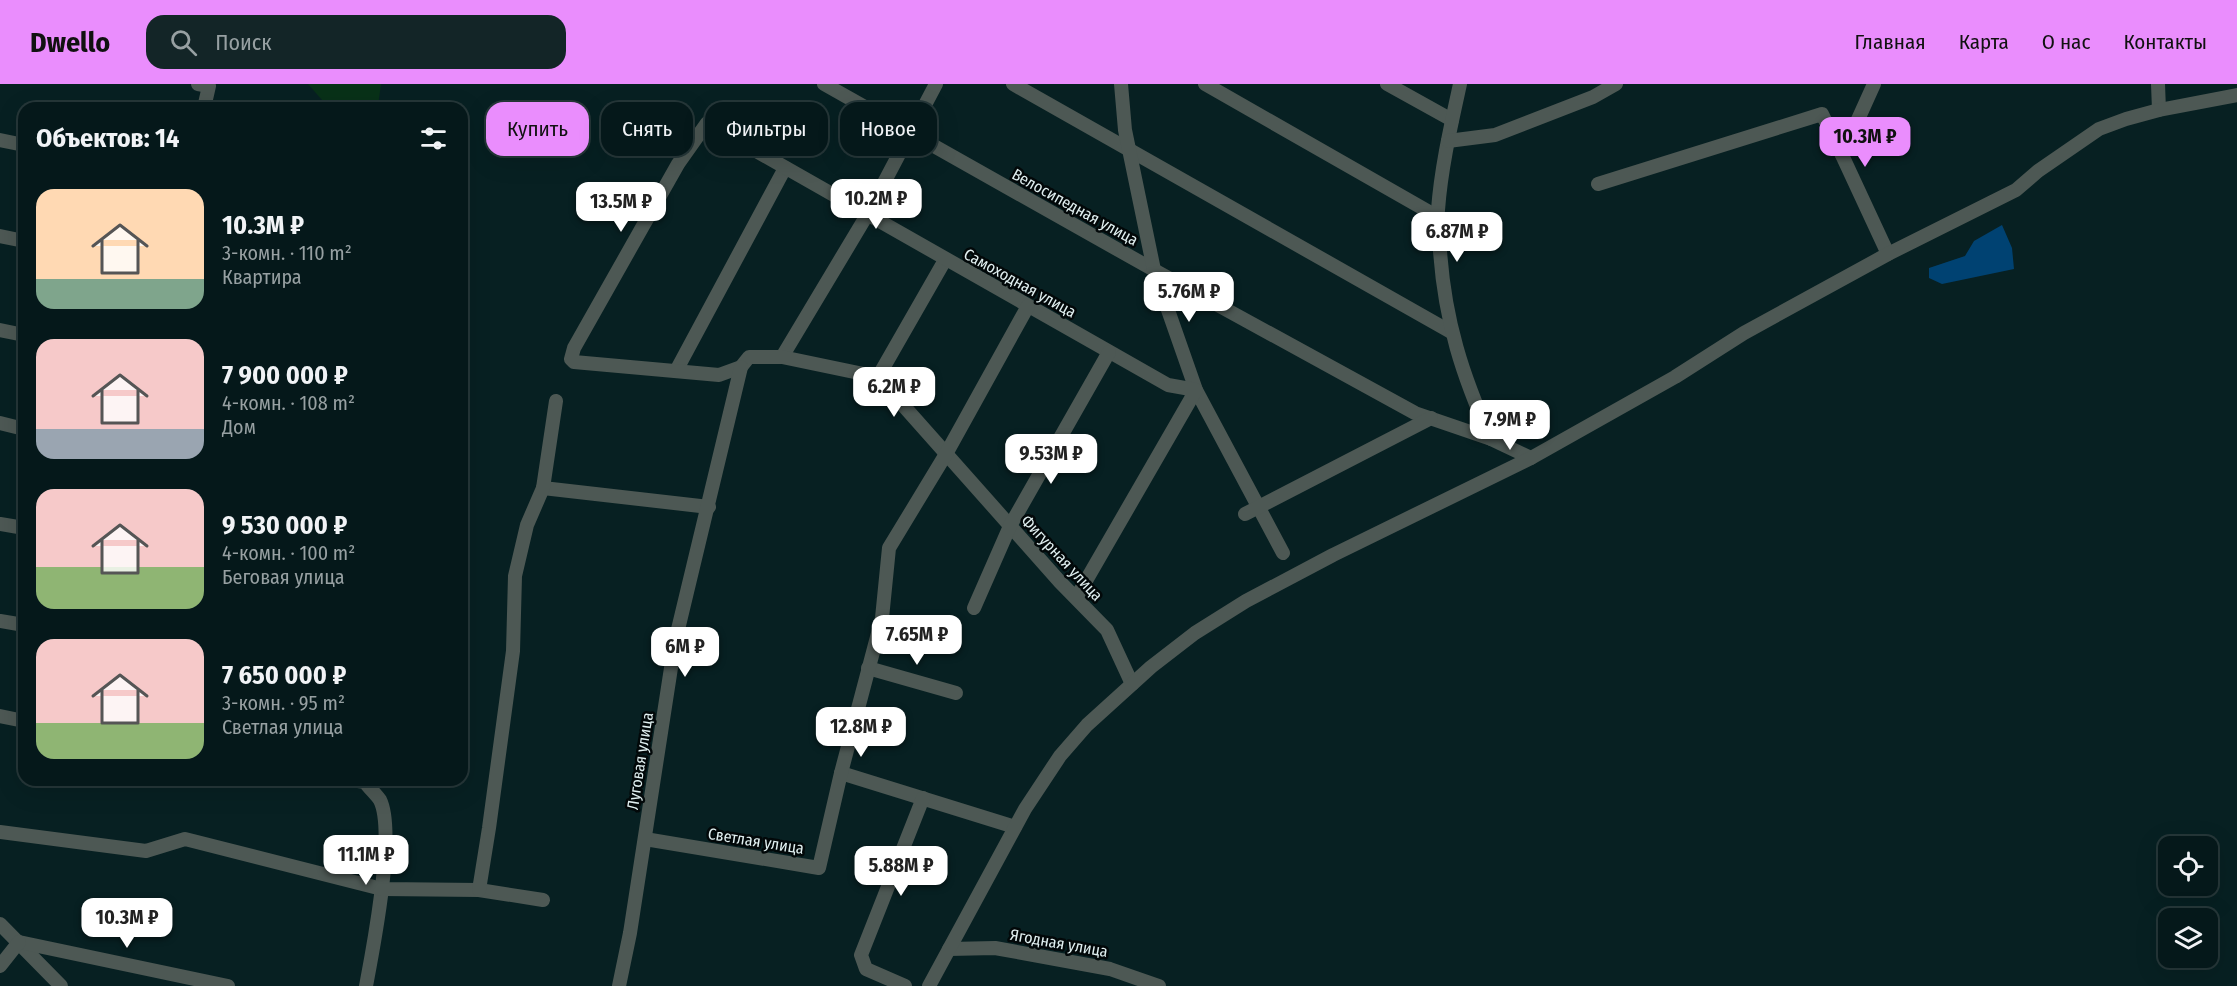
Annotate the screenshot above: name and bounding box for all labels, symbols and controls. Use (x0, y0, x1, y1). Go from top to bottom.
search box (146, 15, 566, 69)
text: Dwello (30, 26, 110, 59)
icon: search (167, 26, 200, 59)
text: Поиск (215, 29, 272, 56)
text: Главная (1855, 29, 1926, 55)
text: Карта (1959, 29, 2009, 55)
text: О нас (2042, 29, 2090, 55)
text: Контакты (2123, 29, 2207, 55)
chip: Купить (486, 102, 589, 156)
chip: Снять (601, 102, 693, 156)
chip: Фильтры (705, 102, 828, 156)
chip: Новое (840, 102, 937, 156)
pin: 10.3M ₽ (1810, 117, 1920, 168)
icon: filters (417, 122, 450, 155)
text: Объектов: 14 (36, 123, 179, 154)
text: 10.3M ₽ (1833, 124, 1897, 148)
street label: Велосипедная улица (1009, 165, 1141, 250)
pin: 10.2M ₽ (821, 179, 931, 230)
pin: 13.5M ₽ (566, 182, 676, 233)
text: 10.2M ₽ (845, 186, 907, 210)
text: 13.5M ₽ (590, 189, 652, 213)
text: 10.3M ₽ (222, 210, 304, 241)
pin: 6.87M ₽ (1402, 212, 1512, 263)
icon: home (84, 213, 156, 285)
text: 6.87M ₽ (1425, 219, 1489, 243)
text: 3-комн. · 110 m² (222, 241, 352, 265)
street label: Самоходная улица (961, 244, 1079, 322)
text: Квартира (222, 265, 302, 289)
pin: 5.76M ₽ (1134, 272, 1244, 323)
text: 5.76M ₽ (1158, 279, 1220, 303)
text: 7 900 000 ₽ (222, 360, 348, 391)
icon: home (84, 363, 156, 435)
pin: 6.2M ₽ (845, 367, 943, 418)
text: 6.2M ₽ (867, 374, 921, 398)
text: 4-комн. · 108 m² (222, 391, 355, 415)
pin: 7.9M ₽ (1461, 400, 1559, 451)
text: 7.9M ₽ (1484, 407, 1536, 431)
text: Дом (222, 415, 256, 439)
pin: 9.53M ₽ (996, 434, 1106, 485)
text: 9.53M ₽ (1019, 441, 1083, 465)
text: 9 530 000 ₽ (222, 510, 347, 541)
street label: Фигурная улица (1017, 511, 1107, 605)
icon: home (84, 513, 156, 585)
text: 4-комн. · 100 m² (222, 541, 355, 565)
text: Беговая улица (222, 565, 345, 589)
pin: 7.65M ₽ (862, 615, 972, 666)
text: 7.65M ₽ (886, 622, 948, 646)
pin: 6M ₽ (649, 627, 721, 678)
text: 6M ₽ (665, 634, 705, 658)
text: 7 650 000 ₽ (222, 660, 346, 691)
icon: home (84, 663, 156, 735)
text: 3-комн. · 95 m² (222, 691, 345, 715)
pin: 12.8M ₽ (806, 707, 916, 758)
street label: Луговая улица (623, 711, 657, 811)
text: 12.8M ₽ (830, 714, 892, 738)
text: Светлая улица (222, 715, 343, 739)
street label: Светлая улица (707, 824, 806, 858)
pin: 11.1M ₽ (311, 835, 421, 886)
map controls (2158, 836, 2218, 968)
button: locate (2158, 836, 2218, 896)
text: 11.1M ₽ (338, 842, 394, 866)
pin: 5.88M ₽ (846, 846, 956, 897)
text: 5.88M ₽ (869, 853, 933, 877)
pin: 10.3M ₽ (72, 898, 182, 949)
text: 10.3M ₽ (95, 905, 159, 929)
button: layers (2158, 908, 2218, 968)
street label: Ягодная улица (1009, 925, 1110, 961)

